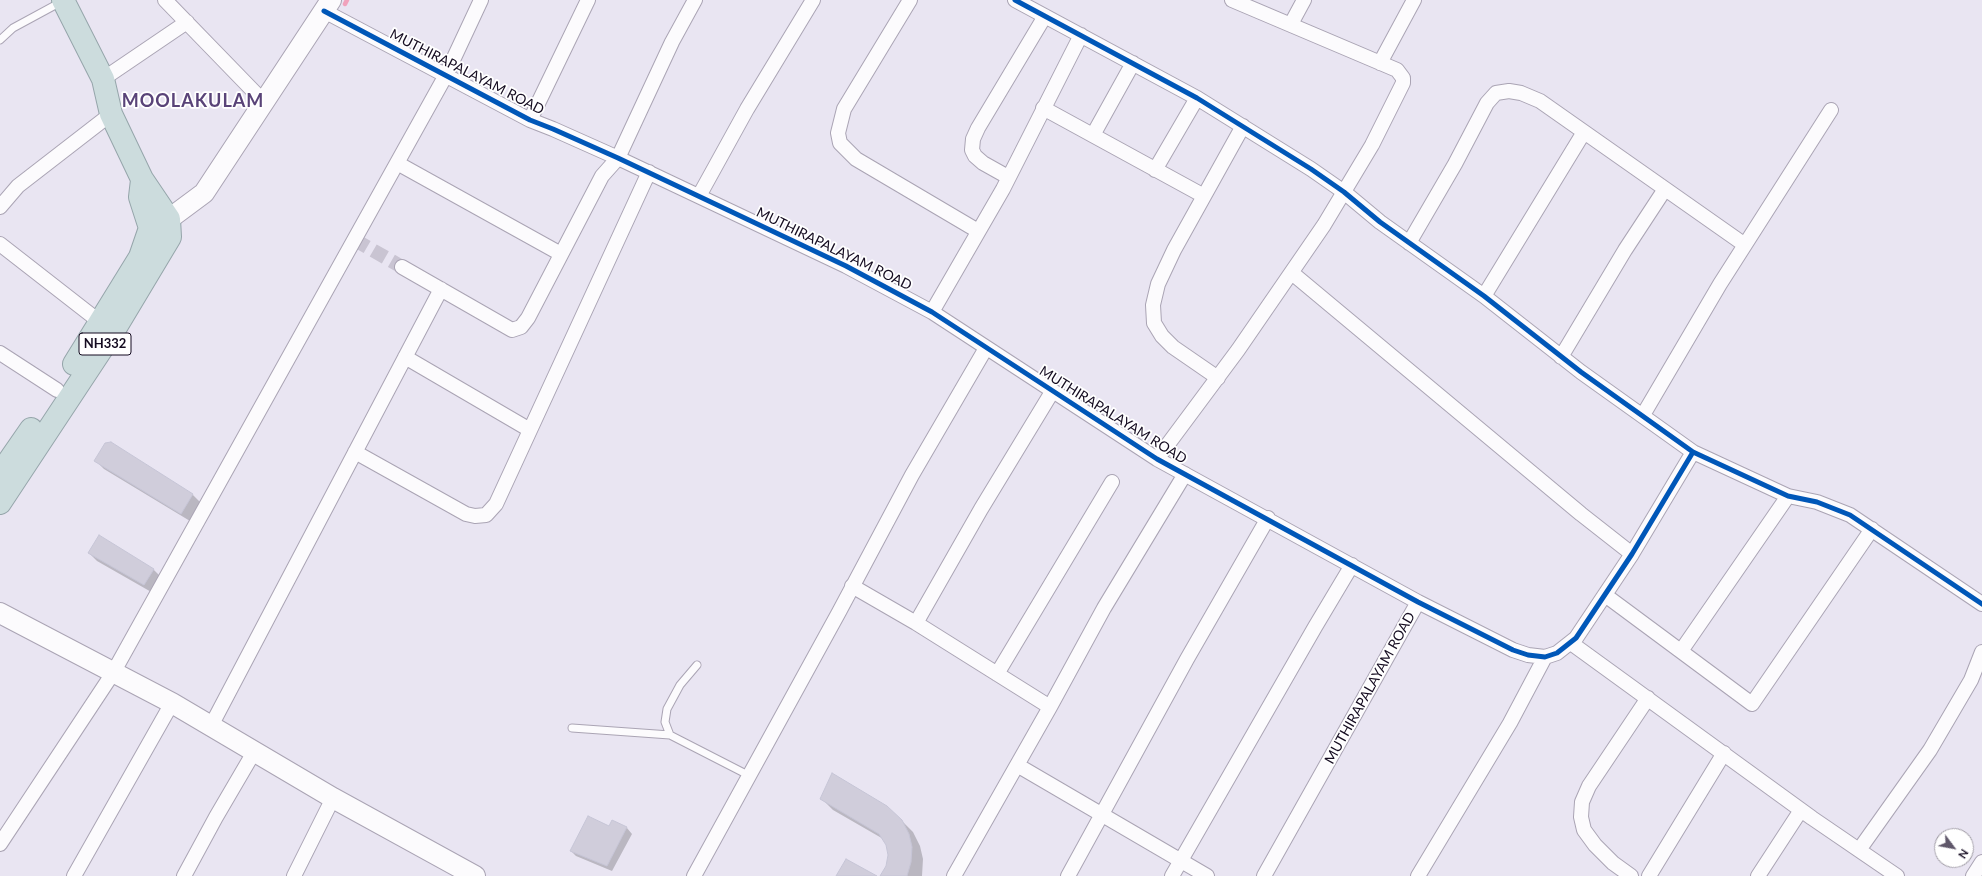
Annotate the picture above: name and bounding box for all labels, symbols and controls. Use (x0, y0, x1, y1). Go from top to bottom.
street label: MUTHIRAPALAYAM ROAD (387, 26, 547, 118)
district label: MOOLAKULAM (122, 90, 264, 112)
street label: MUTHIRAPALAYAM ROAD (754, 204, 914, 294)
road number: NH332 (79, 333, 131, 355)
street label: MUTHIRAPALAYAM ROAD (1036, 363, 1190, 467)
street label: MUTHIRAPALAYAM ROAD (1321, 609, 1419, 767)
north arrow (1934, 828, 1974, 868)
text: N (1956, 847, 1972, 861)

